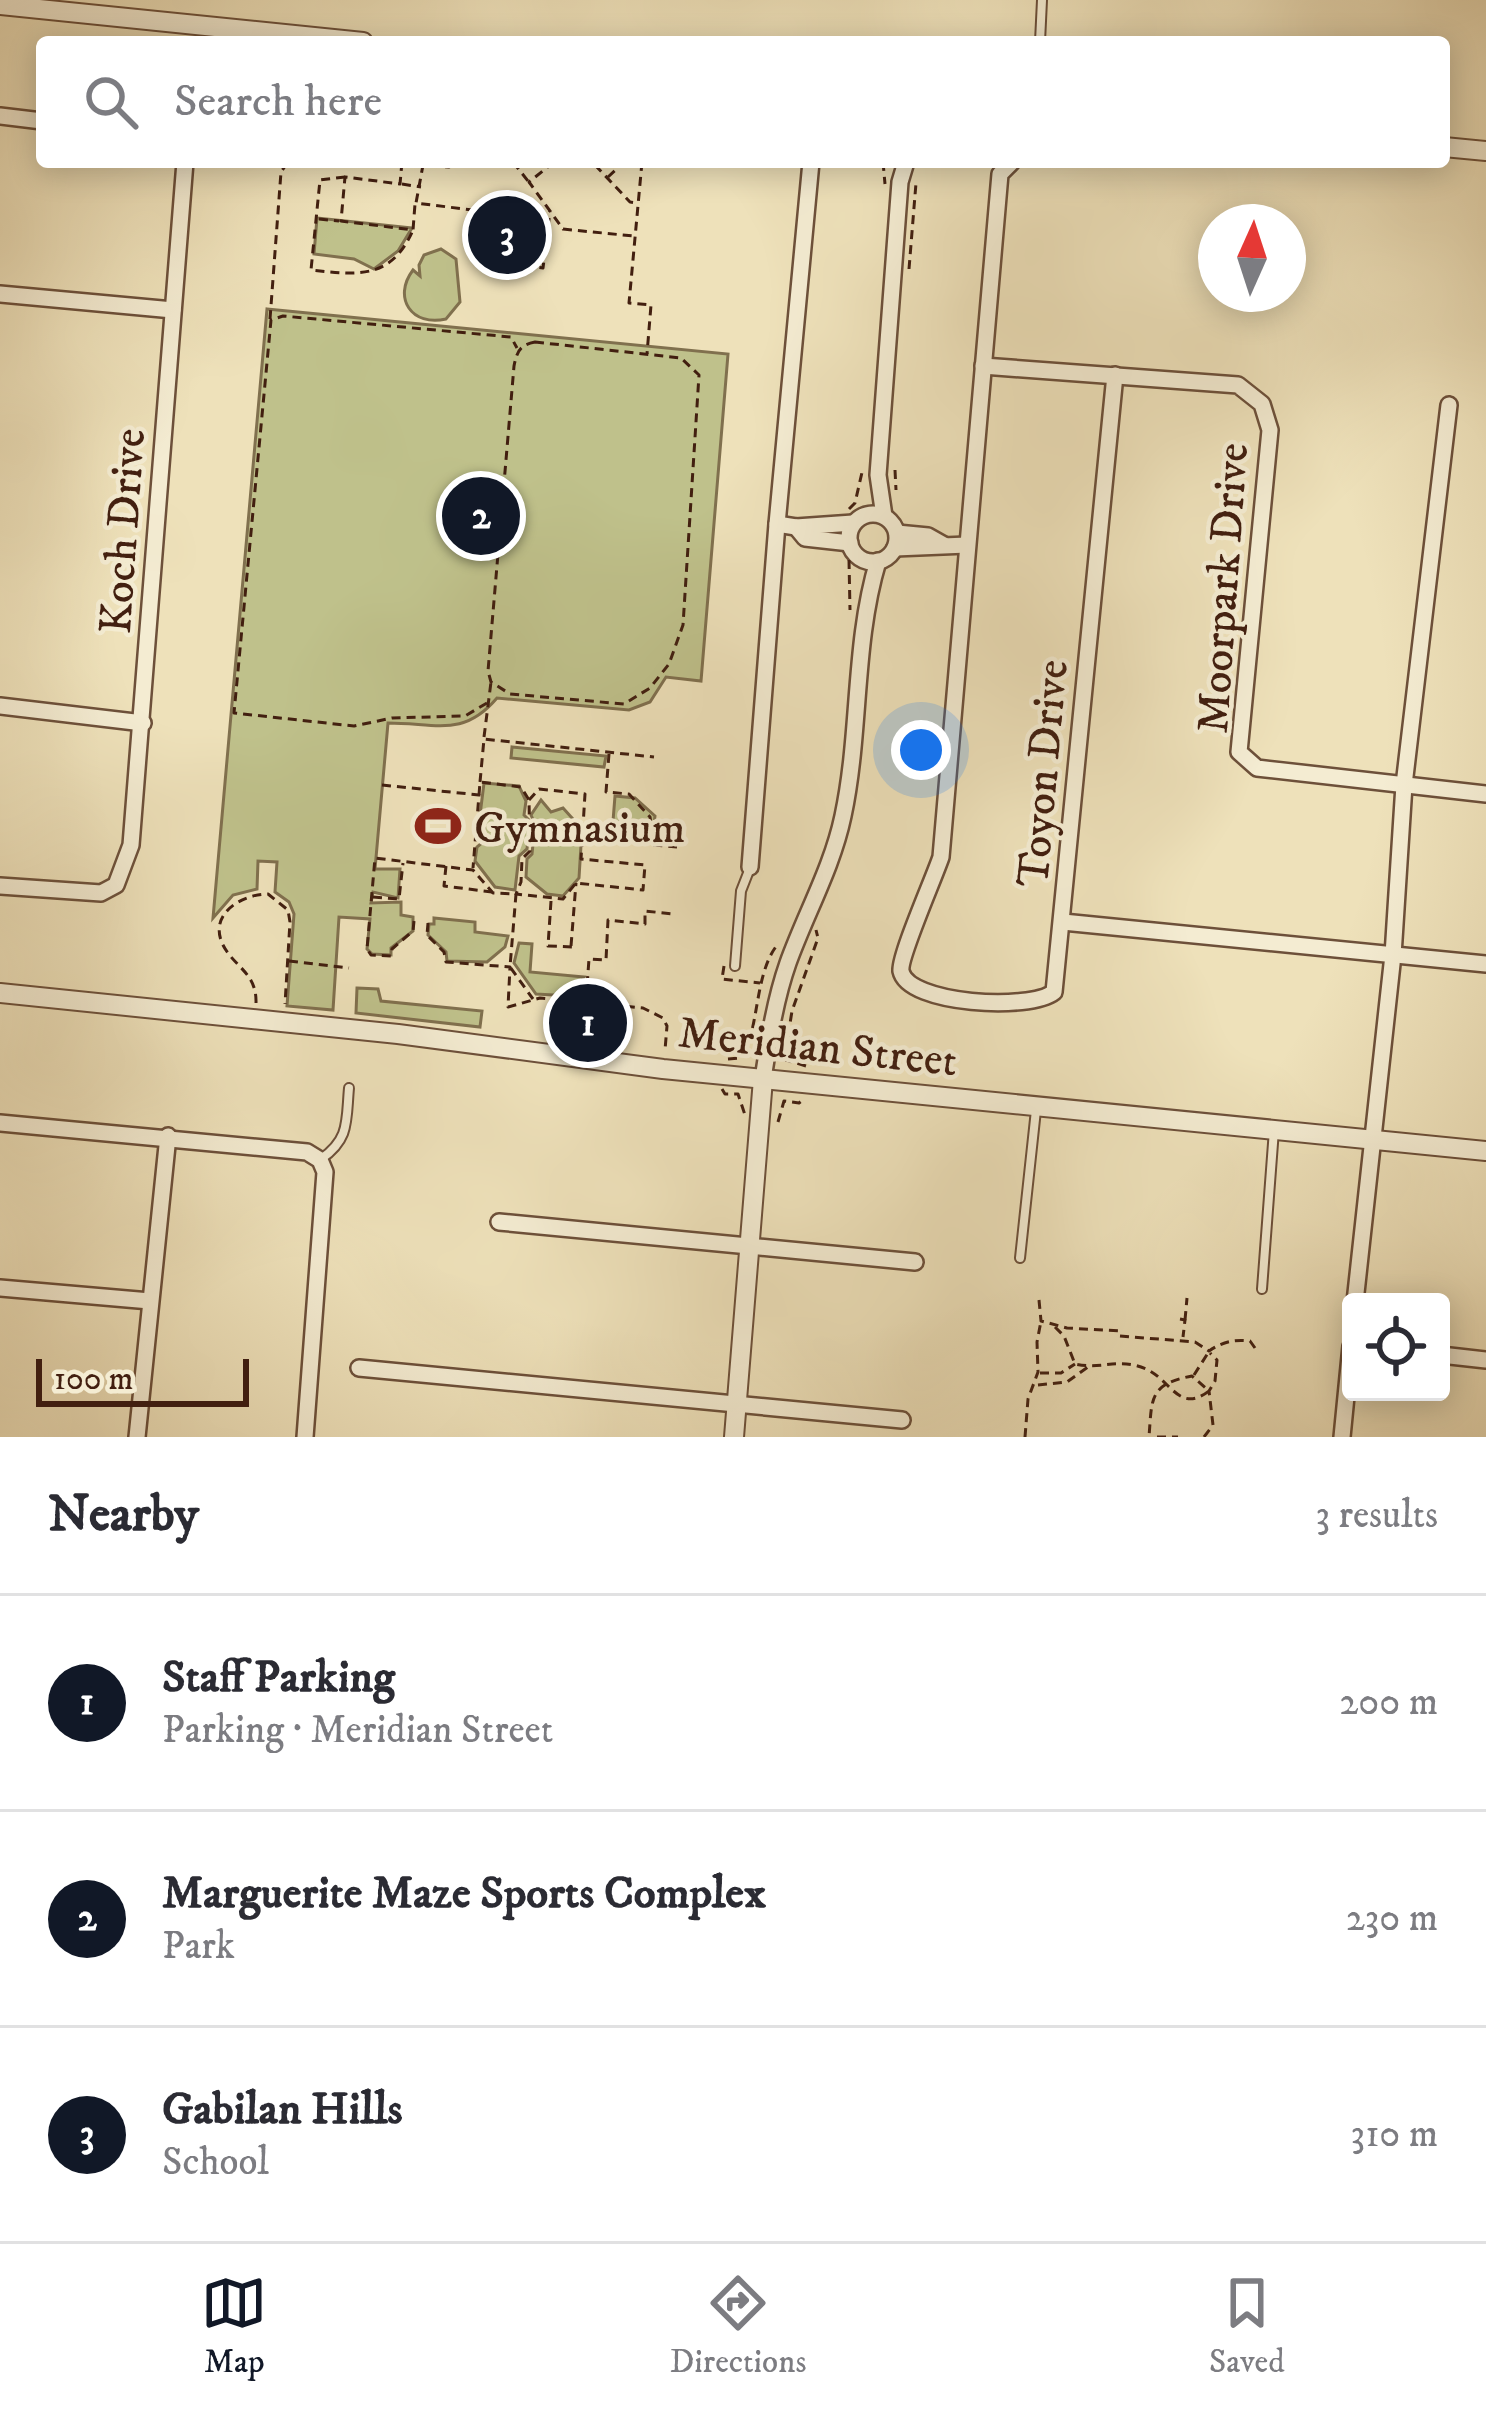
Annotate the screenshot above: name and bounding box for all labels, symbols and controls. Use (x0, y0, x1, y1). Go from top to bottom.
search box (36, 36, 1450, 168)
icon: search (78, 69, 144, 135)
text: Search here (174, 74, 382, 130)
pin: 3 (468, 190, 546, 280)
north arrow (1198, 204, 1306, 312)
street label: Koch Drive (89, 427, 159, 636)
street label: Moorpark Drive (1186, 441, 1262, 735)
pin: 2 (442, 471, 520, 561)
street label: Toyon Drive (1006, 657, 1082, 889)
your location (891, 720, 951, 780)
sports icon: Gymnasium (413, 801, 463, 851)
place label: Gymnasium (474, 801, 685, 857)
pin: 1 (549, 978, 627, 1068)
street label: Meridian Street (675, 1005, 960, 1090)
map controls (1342, 1293, 1450, 1401)
button: locate (1342, 1293, 1450, 1401)
scale bar (36, 1353, 249, 1406)
text: 100 m (54, 1359, 133, 1400)
text: Nearby (48, 1483, 199, 1547)
text: 3 results (1315, 1491, 1438, 1540)
text: Staff Parking (162, 1650, 395, 1706)
text: 1 (80, 1678, 94, 1727)
text: 200 m (1339, 1678, 1438, 1727)
text: Parking · Meridian Street (162, 1706, 553, 1755)
text: Marguerite Maze Sports Complex (162, 1866, 766, 1922)
text: 2 (77, 1894, 97, 1943)
text: 230 m (1346, 1894, 1438, 1943)
text: Park (162, 1922, 235, 1971)
text: Gabilan Hills (162, 2082, 403, 2138)
text: 3 (80, 2110, 94, 2159)
text: 310 m (1351, 2110, 1438, 2159)
text: School (162, 2138, 269, 2187)
tab: Map (201, 2270, 267, 2383)
tab: Directions (670, 2270, 806, 2383)
tab: Saved (1209, 2270, 1285, 2383)

